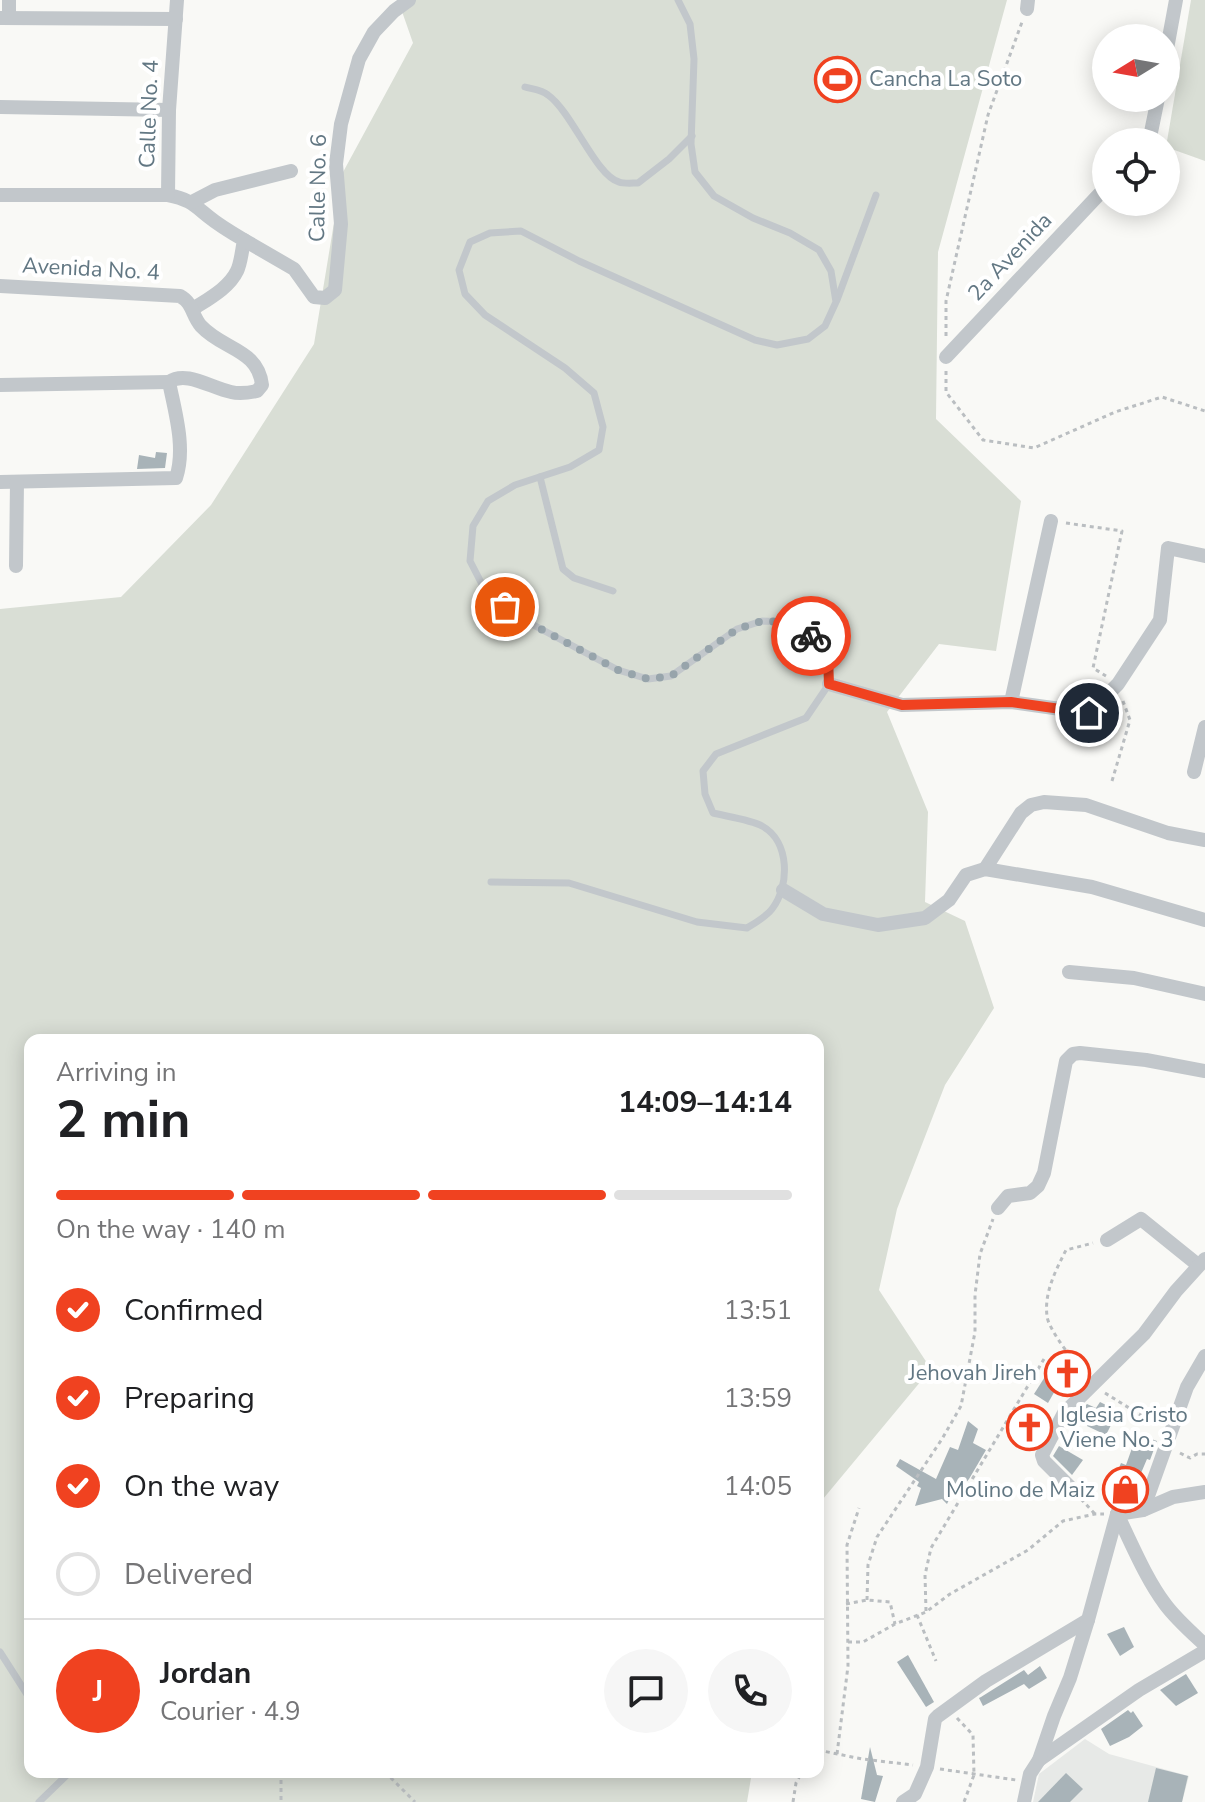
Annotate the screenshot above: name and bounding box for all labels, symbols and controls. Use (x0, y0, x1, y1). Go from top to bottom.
north arrow (1092, 24, 1180, 112)
map controls (1092, 24, 1180, 216)
sports icon: Cancha La Soto (814, 55, 862, 103)
street label: Calle No. 4 (132, 59, 166, 169)
place label: Cancha La Soto (869, 64, 1022, 94)
button: locate (1092, 128, 1180, 216)
street label: Calle No. 6 (302, 134, 334, 242)
street label: 2a Avenida (961, 206, 1059, 308)
street label: Avenida No. 4 (21, 250, 161, 288)
pin (471, 573, 539, 641)
icon: bag (483, 585, 527, 629)
courier (771, 596, 851, 676)
icon: bike (789, 614, 833, 658)
pin (1055, 679, 1123, 747)
icon: home (1067, 691, 1111, 735)
text: Arriving in (56, 1055, 177, 1090)
text: 14:09–14:14 (618, 1082, 792, 1123)
text: 2 min (56, 1084, 191, 1155)
text: On the way · 140 m (56, 1212, 285, 1247)
icon: check (56, 1288, 100, 1332)
text: Confirmed (124, 1290, 264, 1331)
text: 13:51 (724, 1293, 792, 1328)
church icon: Jehovah Jireh (1044, 1349, 1092, 1397)
place label: Jehovah Jireh (908, 1358, 1037, 1388)
icon: check (56, 1376, 100, 1420)
text: Preparing (124, 1378, 255, 1419)
text: 13:59 (724, 1381, 792, 1416)
place label: Iglesia Cristo Viene No. 3 (1059, 1400, 1188, 1455)
church icon: Iglesia Cristo Viene No. 3 (1005, 1404, 1053, 1452)
icon: check (56, 1464, 100, 1508)
text: On the way (124, 1466, 279, 1507)
shop icon: Molino de Maiz (1102, 1466, 1150, 1514)
text: 14:05 (724, 1469, 792, 1504)
place label: Molino de Maiz (946, 1475, 1095, 1505)
text: Delivered (124, 1554, 253, 1595)
button: chat (604, 1649, 688, 1733)
button: phone (708, 1649, 792, 1733)
text: Jordan (160, 1653, 251, 1694)
text: J (93, 1671, 103, 1712)
text: Courier · 4.9 (160, 1694, 301, 1729)

